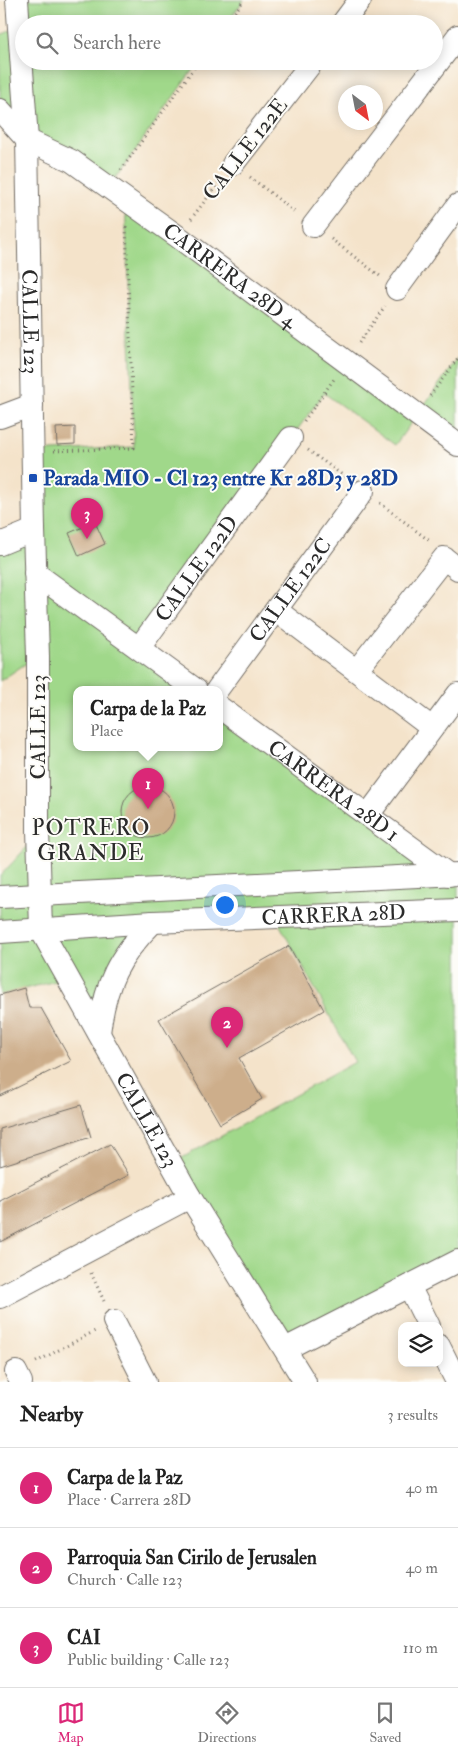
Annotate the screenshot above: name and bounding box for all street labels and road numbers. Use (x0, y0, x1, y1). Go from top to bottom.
street label: CALLE 122E (197, 93, 294, 206)
street label: CARRERA 28D 4 (157, 217, 303, 335)
street label: CALLE 123 (15, 269, 44, 374)
street label: CALLE 122D (149, 511, 244, 627)
street label: CALLE 122C (244, 533, 338, 648)
street label: CALLE 123 (25, 675, 52, 779)
street label: CARRERA 28D 1 (262, 734, 404, 848)
street label: CARRERA 28D (261, 899, 406, 932)
street label: CALLE 123 (109, 1068, 184, 1173)

